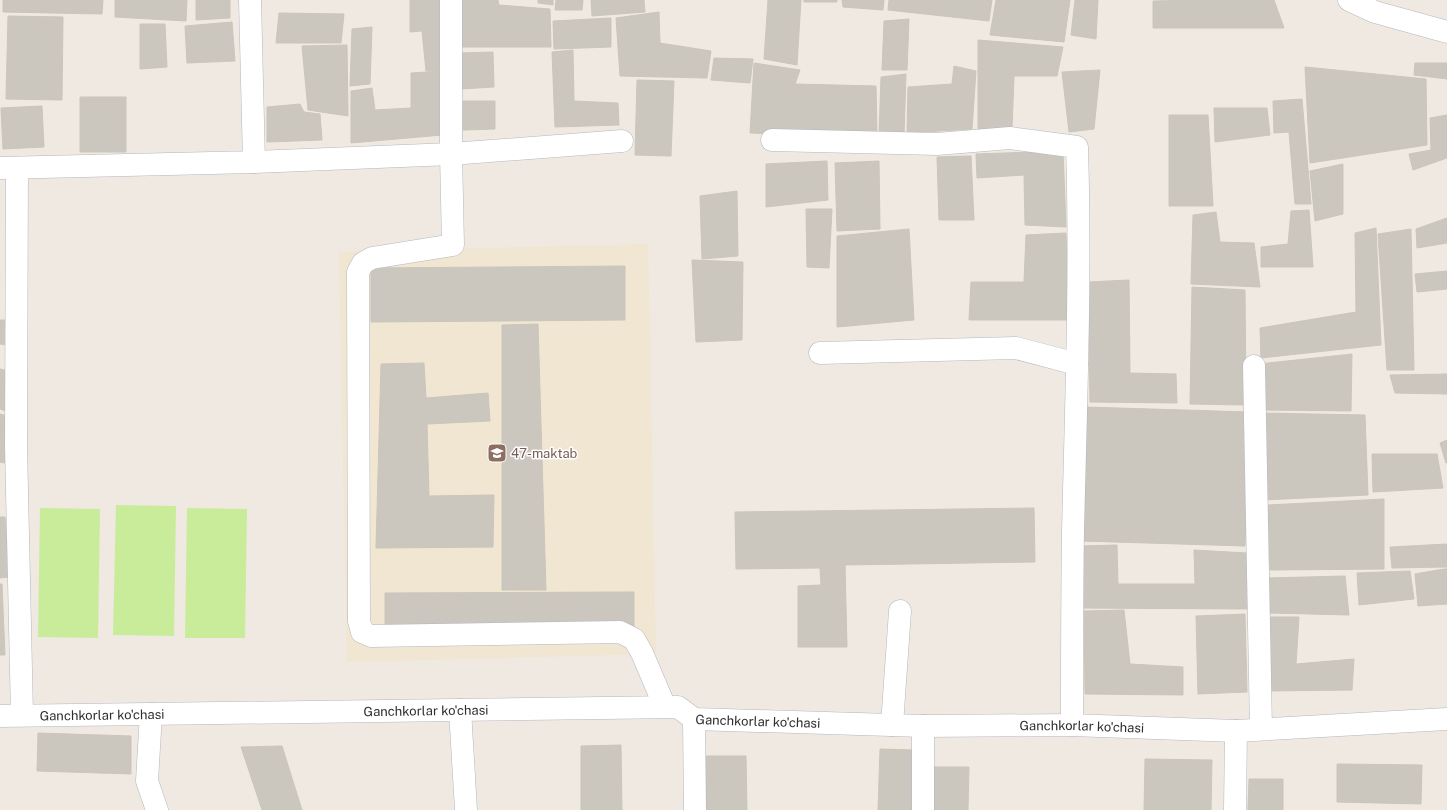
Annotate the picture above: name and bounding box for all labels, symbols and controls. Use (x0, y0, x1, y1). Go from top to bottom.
school or university icon: 47-maktab (486, 442, 508, 464)
place label: 47-maktab (511, 446, 578, 461)
street label: Ganchkorlar ko'chasi (363, 702, 488, 719)
street label: Ganchkorlar ko'chasi (39, 706, 164, 723)
street label: Ganchkorlar ko'chasi (695, 712, 821, 730)
street label: Ganchkorlar ko'chasi (1019, 717, 1144, 735)

